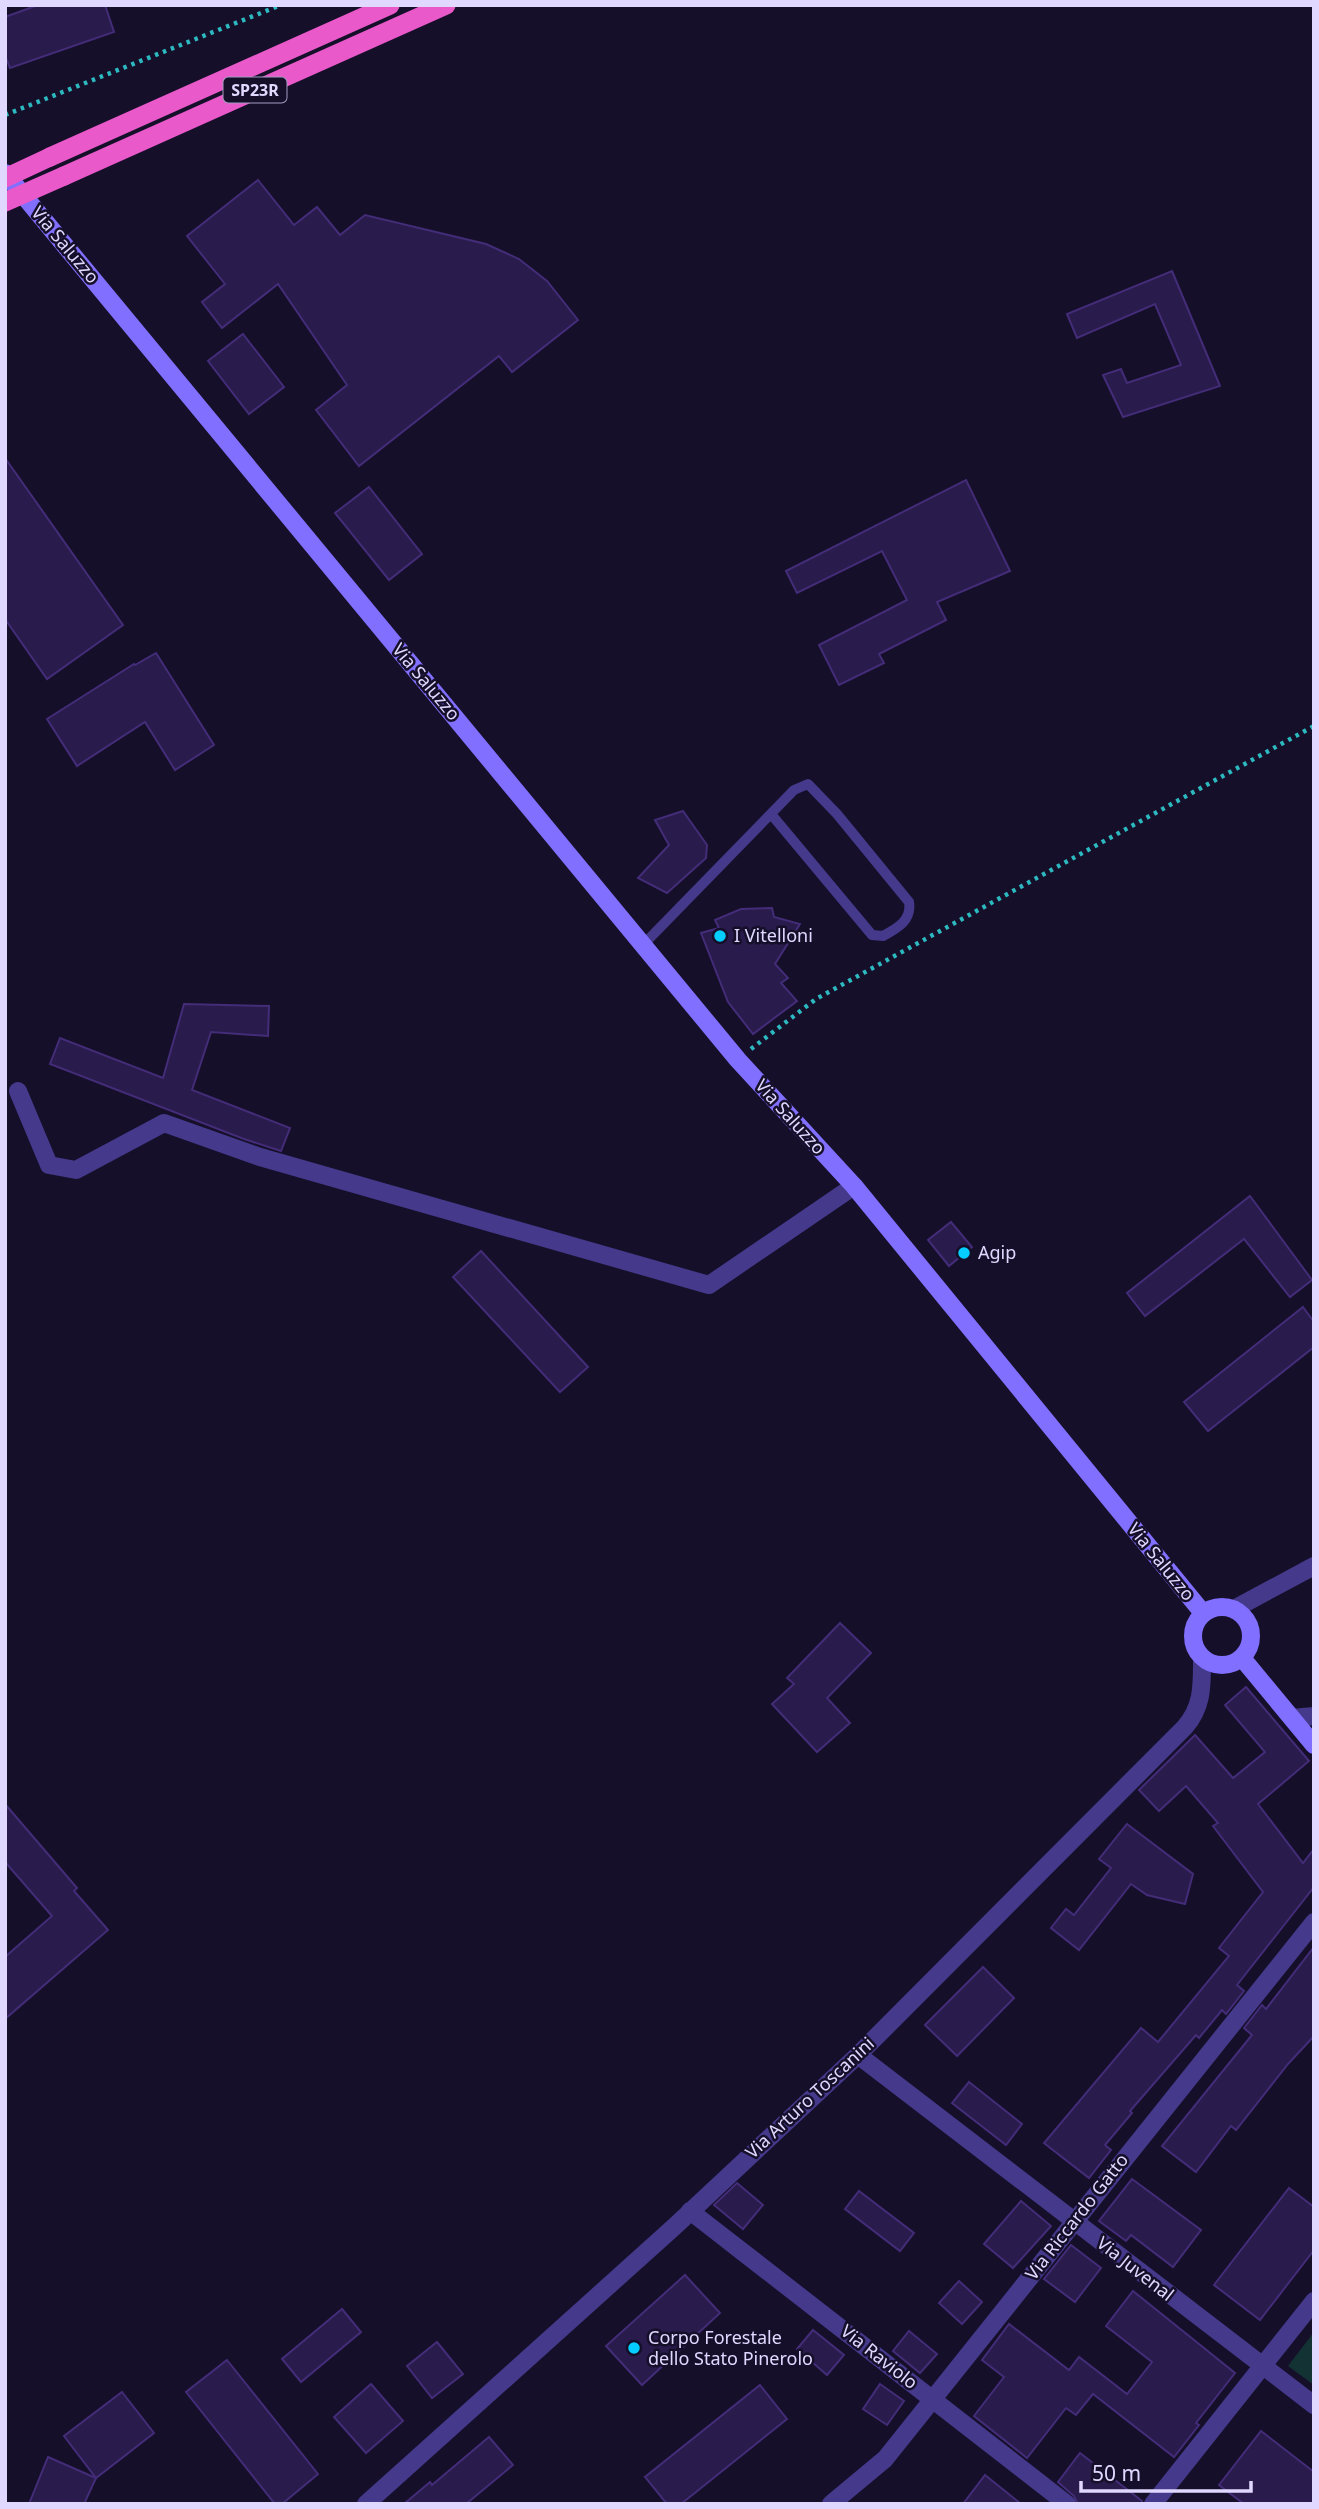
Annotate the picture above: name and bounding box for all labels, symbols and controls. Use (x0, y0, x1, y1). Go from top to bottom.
road number: SP23R (224, 78, 286, 102)
street label: Via Saluzzo (26, 201, 105, 288)
street label: Via Saluzzo (387, 638, 466, 725)
place label: I Vitelloni (734, 923, 813, 947)
marker: I Vitelloni (712, 928, 728, 944)
street label: Via Saluzzo (750, 1073, 831, 1159)
place label: Agip (978, 1240, 1016, 1264)
marker: Agip (956, 1245, 972, 1261)
street label: Via Saluzzo (1123, 1517, 1201, 1605)
street label: Via Arturo Toscanini (740, 2031, 879, 2163)
street label: Via Riccardo Gatto (1019, 2148, 1133, 2285)
street label: Via Juvenal (1092, 2231, 1179, 2306)
street label: Via Raviolo (836, 2319, 923, 2394)
place label: Corpo Forestale dello Stato Pinerolo (648, 2325, 813, 2370)
marker: Corpo Forestale dello Stato Pinerolo (626, 2340, 642, 2356)
scale bar (1081, 2450, 1251, 2494)
text: 50 m (1092, 2459, 1141, 2487)

